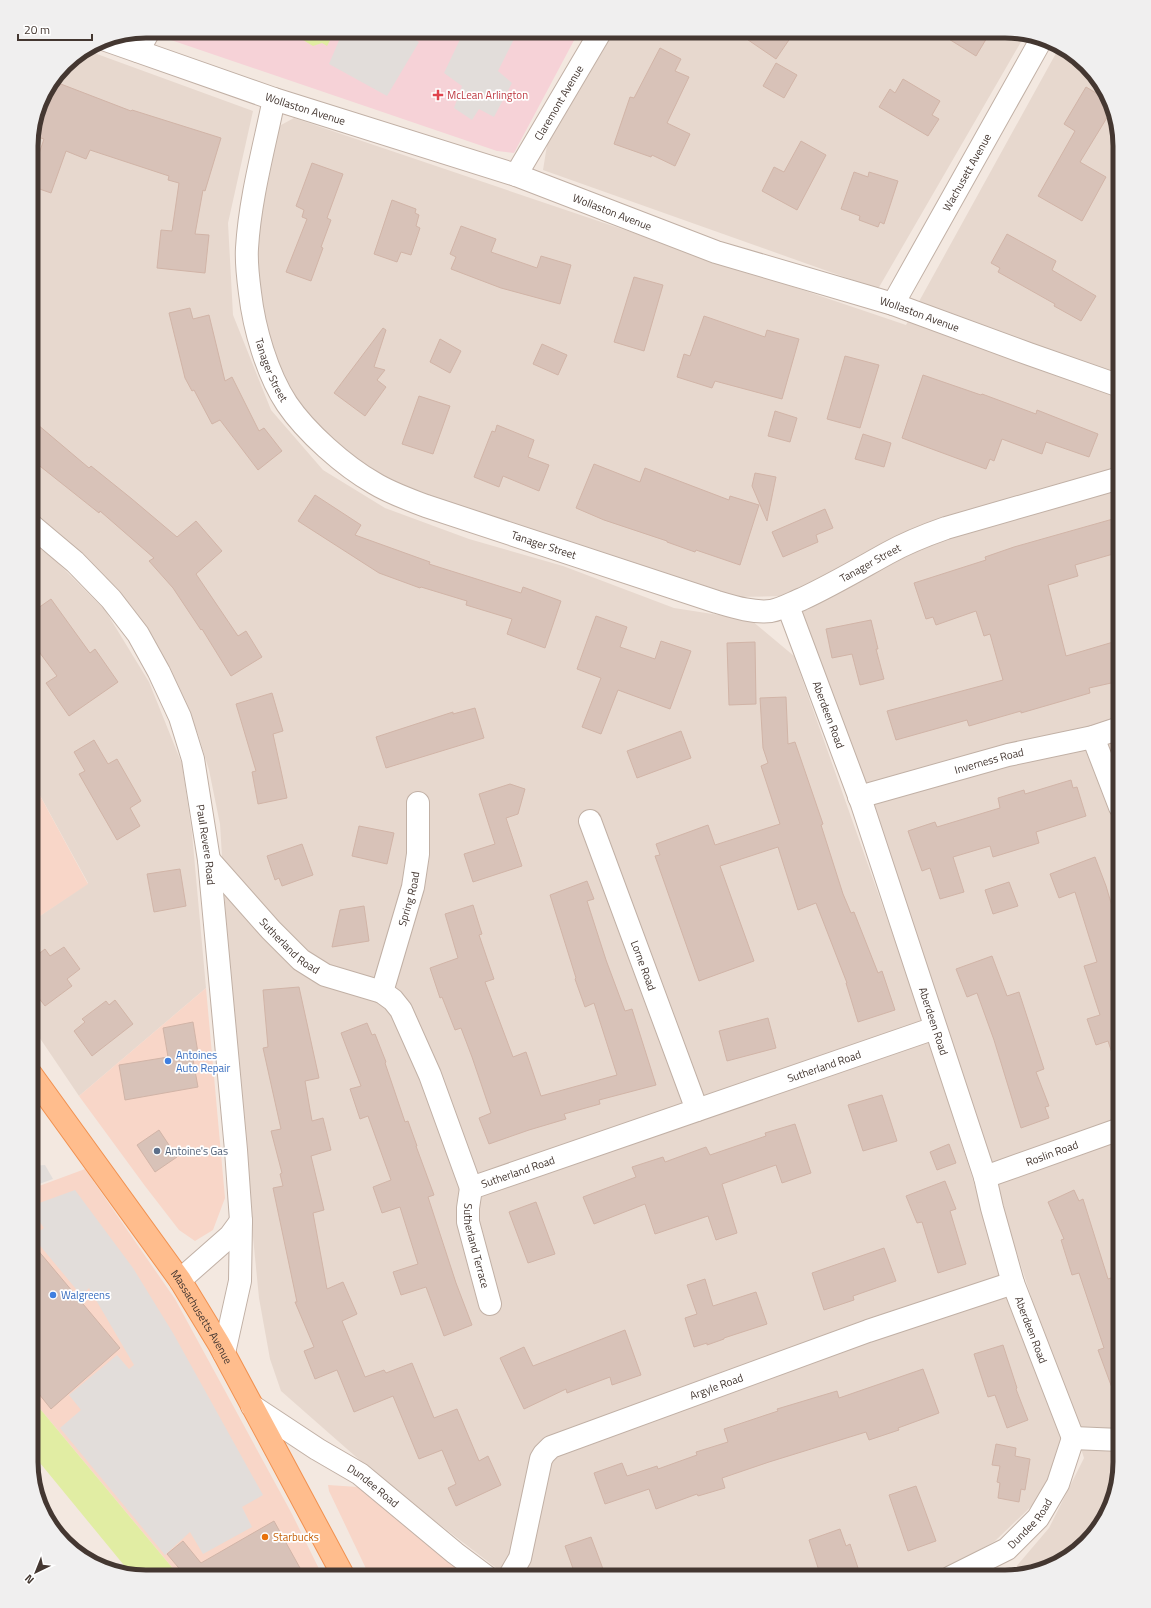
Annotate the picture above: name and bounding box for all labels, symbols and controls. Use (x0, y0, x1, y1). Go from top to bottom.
scale bar (18, 16, 92, 42)
text: 20 m (24, 20, 50, 39)
street label: Claremont Avenue (530, 62, 587, 143)
place label: McLean Arlington (447, 87, 528, 103)
street label: Wollaston Avenue (263, 88, 348, 129)
marker: McLean Arlington (432, 89, 444, 101)
street label: Wachusett Avenue (939, 130, 995, 214)
street label: Wollaston Avenue (570, 190, 655, 235)
street label: Wollaston Avenue (878, 293, 962, 336)
street label: Tanager Street (251, 336, 292, 405)
street label: Tanager Street (509, 527, 579, 563)
street label: Tanager Street (837, 540, 904, 586)
street label: Aberdeen Road (809, 679, 849, 751)
street label: Inverness Road (953, 744, 1025, 778)
street label: Paul Revere Road (192, 803, 219, 886)
street label: Spring Road (394, 870, 423, 928)
street label: Sutherland Road (256, 914, 323, 978)
street label: Lorne Road (627, 938, 660, 993)
street label: Aberdeen Road (915, 985, 952, 1057)
street label: Sutherland Road (785, 1046, 863, 1086)
place label: Antoines Auto Repair (176, 1047, 230, 1076)
marker: Antoines Auto Repair (163, 1056, 173, 1066)
street label: Roslin Road (1023, 1136, 1081, 1170)
place label: Antoine's Gas (165, 1143, 228, 1159)
marker: Antoine's Gas (152, 1146, 162, 1156)
street label: Sutherland Road (479, 1152, 557, 1192)
street label: Sutherland Terrace (460, 1202, 494, 1290)
street label: Massachusetts Avenue (167, 1266, 236, 1367)
place label: Walgreens (61, 1287, 110, 1303)
marker: Walgreens (48, 1290, 58, 1300)
street label: Aberdeen Road (1011, 1294, 1051, 1366)
street label: Argyle Road (688, 1369, 745, 1404)
street label: Dundee Road (344, 1460, 402, 1511)
street label: Dundee Road (1004, 1495, 1056, 1552)
place label: Starbucks (273, 1529, 319, 1545)
marker: Starbucks (260, 1532, 270, 1542)
north arrow (16, 1552, 56, 1592)
text: N (21, 1571, 37, 1588)

